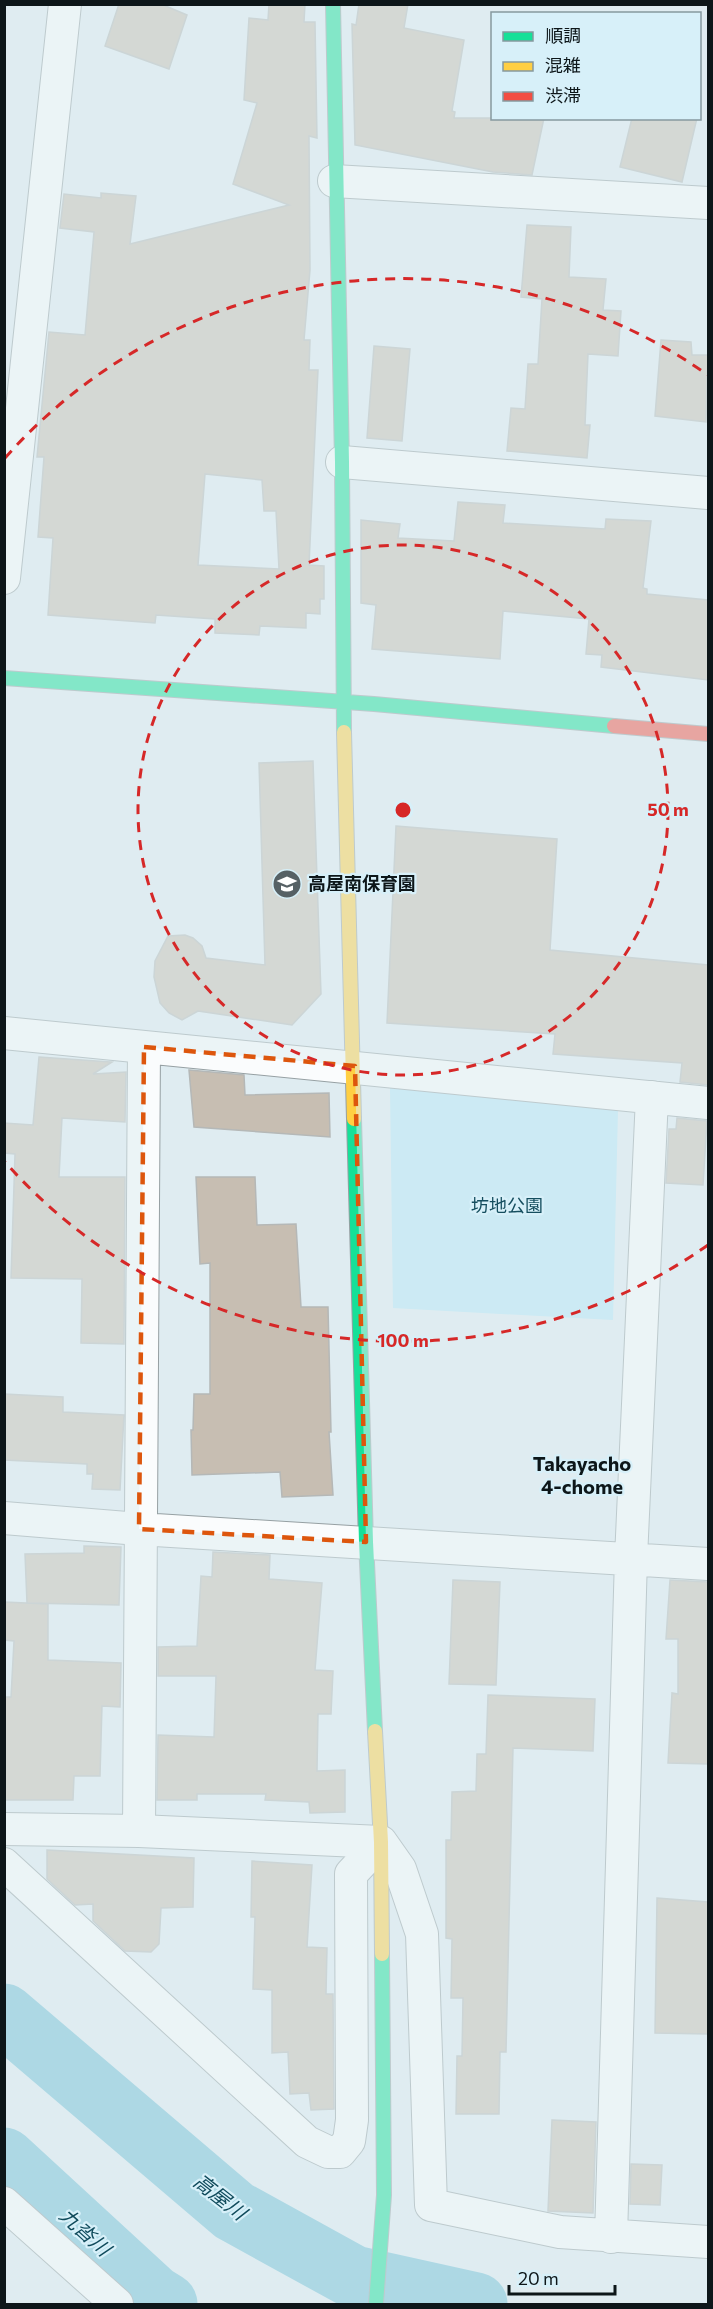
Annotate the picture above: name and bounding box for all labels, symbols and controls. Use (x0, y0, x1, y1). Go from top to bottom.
legend (491, 12, 701, 120)
text: 順調 (545, 24, 581, 46)
text: 混雑 (545, 54, 581, 76)
text: 渋滞 (545, 84, 581, 106)
text: 50 m (647, 798, 689, 820)
centre of rings (393, 800, 413, 820)
school or university icon: 高屋南保育園 (271, 868, 303, 900)
place label: 高屋南保育園 (308, 872, 416, 894)
park label: 坊地公園 (471, 1194, 543, 1216)
text: 100 m (377, 1329, 429, 1351)
district label: Takayacho 4-chome (533, 1451, 631, 1498)
water label: 高屋川 (190, 2168, 253, 2225)
water label: 九沓川 (55, 2202, 117, 2262)
scale bar (509, 2258, 616, 2296)
text: 20 m (518, 2267, 559, 2289)

